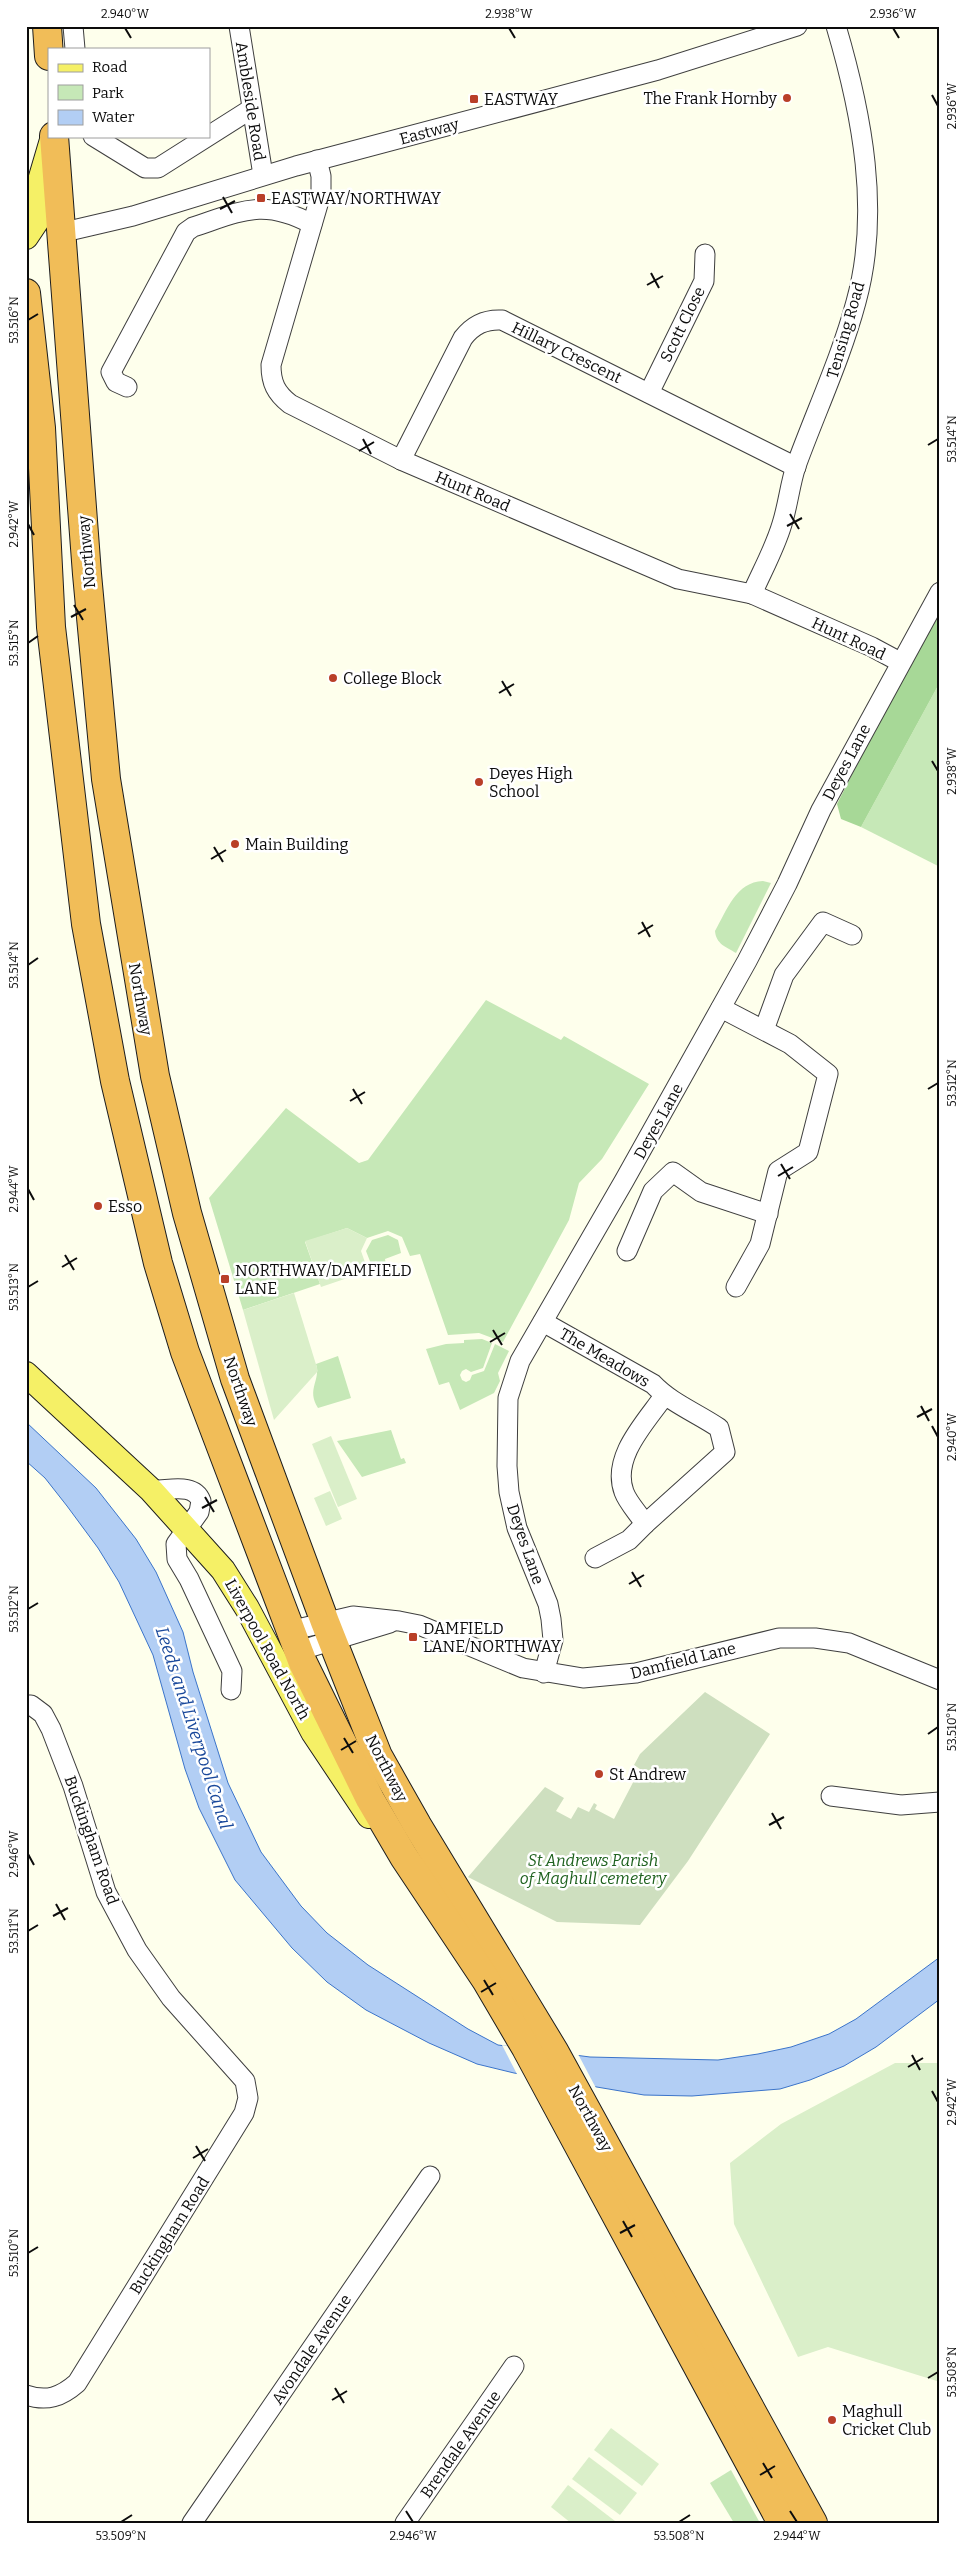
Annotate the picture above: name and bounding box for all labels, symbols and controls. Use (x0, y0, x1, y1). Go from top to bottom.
text: 2.940°W (101, 7, 150, 21)
text: 2.938°W (485, 7, 533, 21)
text: 2.936°W (870, 7, 917, 21)
street label: Ambleside Road (232, 40, 269, 163)
legend (48, 48, 210, 138)
text: Road (92, 58, 127, 76)
text: 2.936°W (945, 82, 959, 129)
text: Park (92, 84, 124, 102)
place label: The Frank Hornby (643, 89, 778, 108)
place label: EASTWAY (484, 90, 559, 109)
marker: The Frank Hornby (781, 92, 793, 104)
marker: EASTWAY (468, 93, 480, 105)
text: Water (92, 108, 135, 126)
street label: Eastway (397, 114, 462, 149)
place label: EASTWAY/NORTHWAY (271, 189, 442, 208)
marker: EASTWAY/NORTHWAY (255, 192, 267, 204)
street label: Tensing Road (823, 279, 869, 381)
street label: Scott Close (656, 283, 709, 365)
text: 53.516°N (7, 296, 21, 344)
street label: Hillary Crescent (509, 318, 625, 387)
text: 53.514°N (945, 415, 959, 463)
street label: Hunt Road (433, 467, 514, 516)
text: 2.942°W (7, 500, 21, 548)
street label: Northway (74, 514, 99, 589)
street label: Hunt Road (809, 613, 889, 664)
text: 53.515°N (7, 619, 21, 667)
place label: College Block (343, 669, 442, 688)
marker: College Block (327, 672, 339, 684)
street label: Deyes Lane (818, 721, 874, 804)
text: 2.938°W (945, 747, 959, 795)
place label: Deyes High School (489, 764, 573, 801)
marker: Deyes High School (473, 776, 485, 788)
place label: Main Building (245, 835, 349, 854)
marker: Main Building (229, 838, 241, 850)
text: 53.514°N (7, 941, 21, 989)
street label: Northway (125, 961, 156, 1037)
text: 53.512°N (945, 1059, 959, 1107)
street label: Deyes Lane (630, 1080, 687, 1162)
text: 2.944°W (7, 1165, 21, 1213)
place label: Esso (108, 1197, 142, 1216)
marker: Esso (92, 1200, 104, 1212)
place label: NORTHWAY/DAMFIELD LANE (235, 1261, 412, 1298)
text: 53.513°N (7, 1263, 21, 1311)
marker: NORTHWAY/DAMFIELD LANE (219, 1273, 231, 1285)
street label: The Meadows (556, 1324, 653, 1391)
street label: Northway (220, 1354, 262, 1429)
text: 2.940°W (945, 1412, 959, 1461)
street label: Deyes Lane (503, 1501, 548, 1587)
street label: Liverpool Road North (221, 1576, 314, 1723)
text: 53.512°N (7, 1585, 21, 1633)
place label: DAMFIELD LANE/NORTHWAY (423, 1619, 562, 1656)
water label: Leeds and Liverpool Canal (151, 1624, 237, 1832)
marker: DAMFIELD LANE/NORTHWAY (407, 1631, 419, 1643)
street label: Damfield Lane (628, 1638, 738, 1683)
text: 53.510°N (945, 1702, 959, 1751)
street label: Northway (362, 1731, 412, 1806)
place label: St Andrew (609, 1765, 686, 1784)
marker: St Andrew (593, 1768, 605, 1780)
street label: Buckingham Road (61, 1773, 123, 1908)
text: 2.946°W (7, 1830, 21, 1878)
park label: St Andrews Parish of Maghull cemetery (520, 1851, 667, 1888)
text: 53.511°N (7, 1908, 21, 1954)
text: 2.942°W (945, 2078, 959, 2126)
street label: Northway (565, 2082, 617, 2155)
street label: Buckingham Road (126, 2173, 214, 2298)
text: 53.510°N (7, 2228, 21, 2277)
street label: Avondale Avenue (268, 2291, 355, 2408)
text: 53.508°N (945, 2346, 959, 2398)
street label: Brendale Avenue (416, 2387, 504, 2502)
place label: Maghull Cricket Club (842, 2402, 931, 2439)
marker: Maghull Cricket Club (826, 2414, 838, 2426)
text: 53.509°N (96, 2529, 147, 2543)
text: 2.946°W (389, 2529, 437, 2543)
text: 53.508°N (653, 2529, 705, 2543)
text: 2.944°W (773, 2529, 821, 2543)

